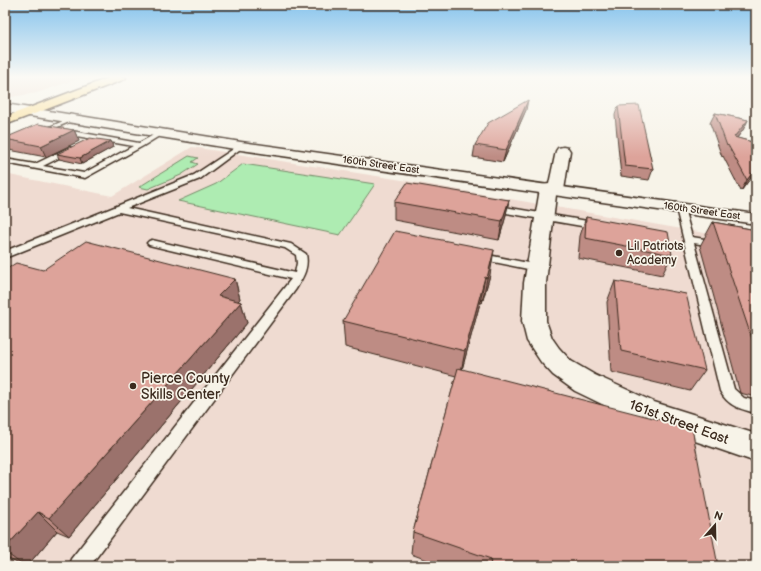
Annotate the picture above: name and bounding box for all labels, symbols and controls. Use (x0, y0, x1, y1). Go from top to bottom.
street label: 160th Street East (342, 154, 420, 176)
street label: 160th Street East (663, 200, 741, 222)
place label: Lil Patriots Academy (627, 239, 684, 268)
marker: Lil Patriots Academy (614, 248, 624, 258)
place label: Pierce County Skills Center (141, 370, 230, 403)
marker: Pierce County Skills Center (128, 381, 138, 391)
street label: 161st Street East (627, 396, 732, 448)
north arrow (695, 505, 735, 545)
text: N (712, 509, 724, 524)

